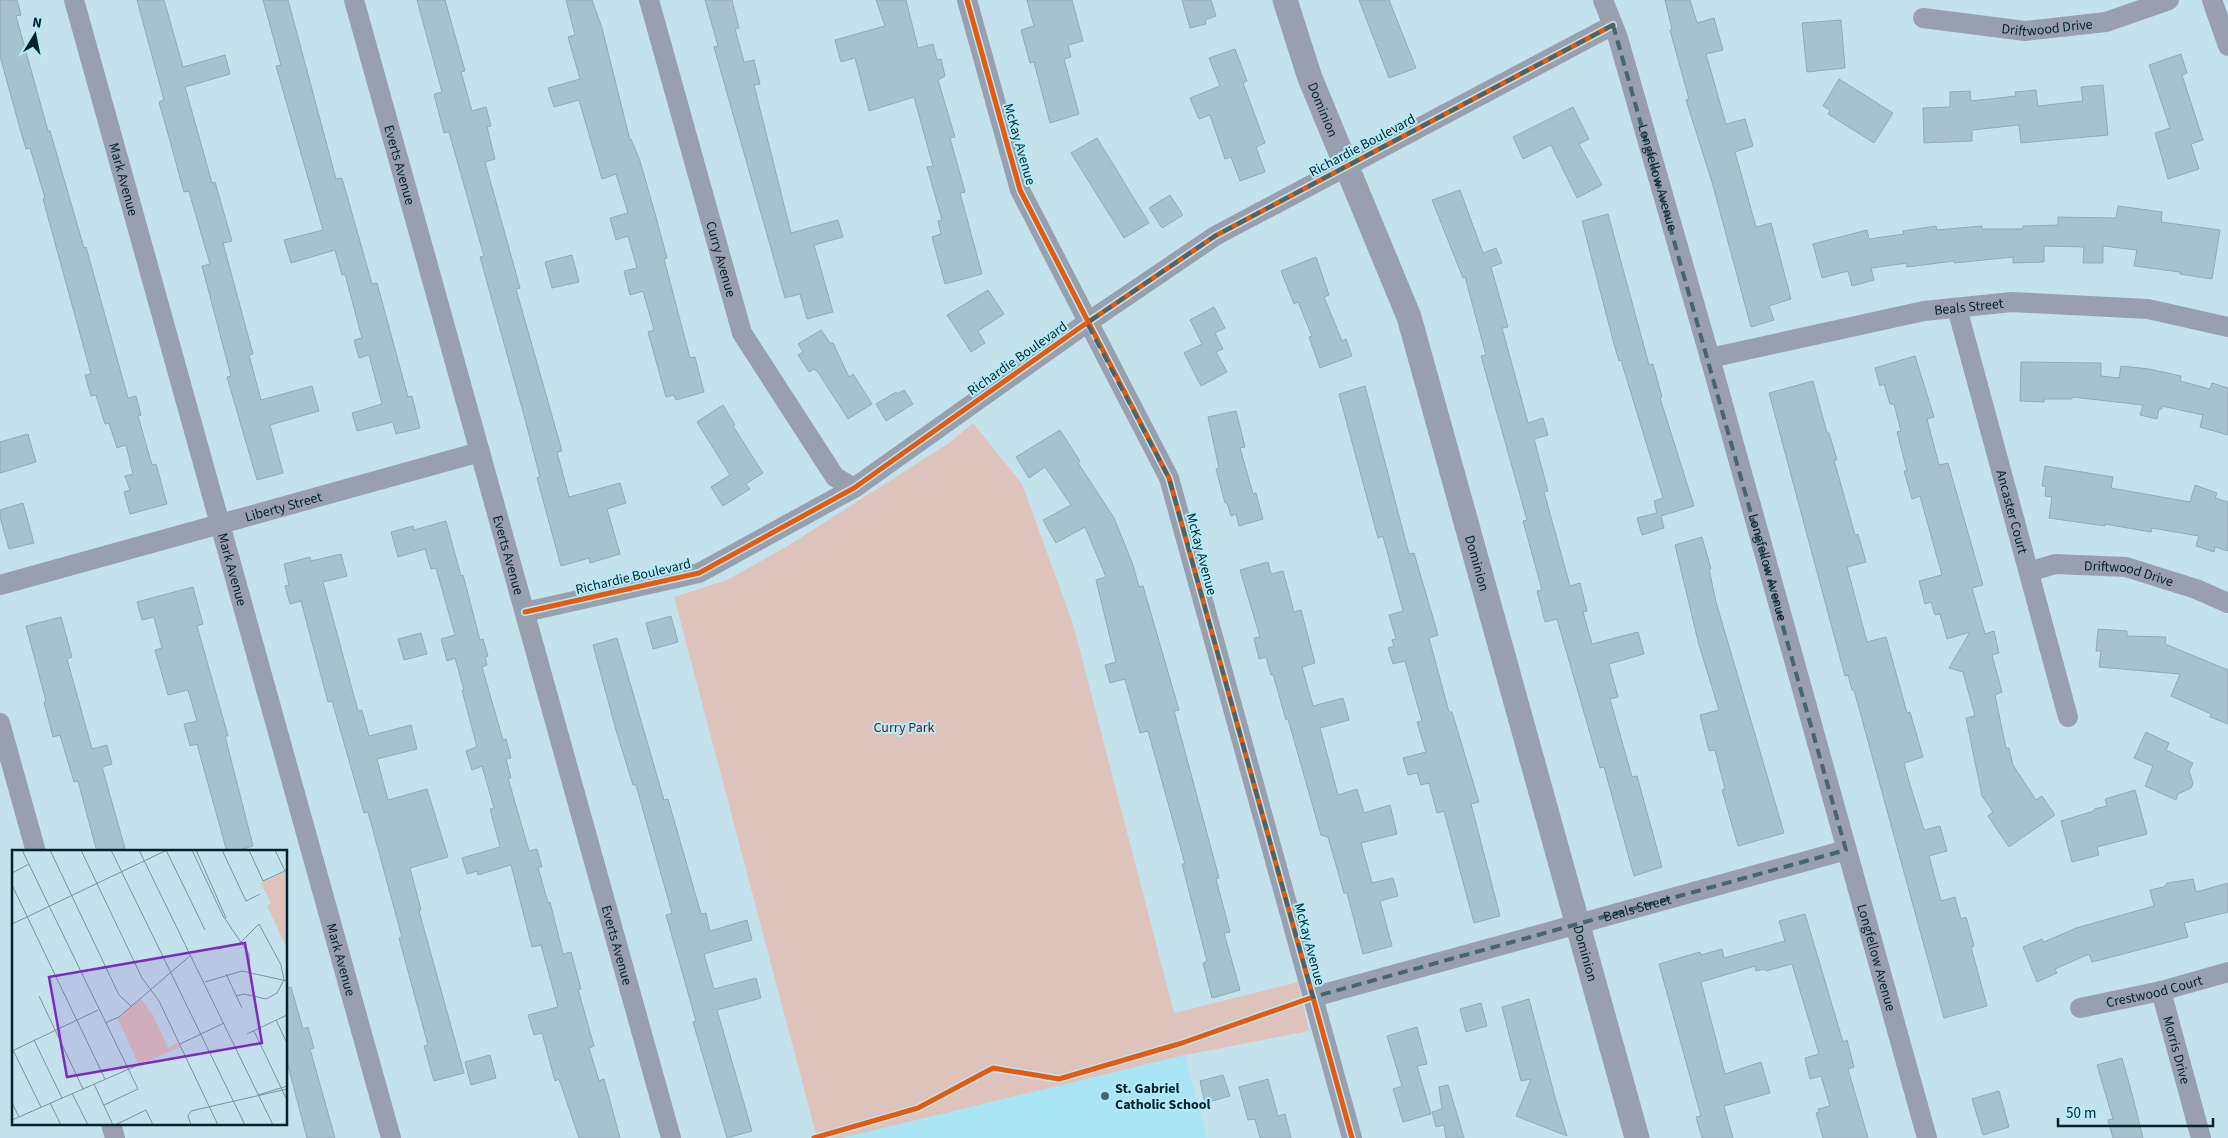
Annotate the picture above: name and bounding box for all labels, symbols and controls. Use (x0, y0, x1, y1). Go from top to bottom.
north arrow (10, 10, 60, 60)
text: N (31, 13, 43, 34)
street label: Driftwood Drive (2000, 15, 2094, 42)
street label: Dominion (1302, 79, 1342, 140)
street label: McKay Avenue (998, 101, 1040, 188)
street label: Richardie Boulevard (1306, 109, 1419, 182)
street label: Longfellow Avenue (1632, 122, 1682, 234)
street label: Everts Avenue (378, 123, 420, 207)
street label: Mark Avenue (103, 141, 143, 218)
street label: Curry Avenue (700, 219, 741, 300)
street label: Beals Street (1933, 294, 2005, 321)
street label: Richardie Boulevard (964, 317, 1072, 401)
street label: Ancaster Court (1990, 468, 2032, 556)
street label: Liberty Street (243, 487, 325, 528)
street label: McKay Avenue (1180, 511, 1222, 598)
street label: Longfellow Avenue (1743, 512, 1792, 624)
street label: Everts Avenue (487, 513, 528, 597)
street label: Mark Avenue (212, 531, 251, 608)
street label: Dominion (1459, 533, 1494, 594)
street label: Richardie Boulevard (574, 554, 693, 600)
street label: Driftwood Drive (2084, 556, 2176, 592)
park label: Curry Park (873, 718, 935, 738)
inset map (12, 850, 288, 1126)
street label: Beals Street (1601, 890, 1674, 928)
street label: McKay Avenue (1288, 901, 1330, 988)
street label: Longfellow Avenue (1851, 902, 1900, 1014)
street label: Everts Avenue (596, 903, 637, 988)
street label: Mark Avenue (321, 921, 360, 999)
street label: Dominion (1567, 923, 1602, 984)
street label: Crestwood Court (2104, 971, 2205, 1013)
street label: Morris Drive (2157, 1014, 2195, 1087)
place label: St. Gabriel Catholic School (1115, 1079, 1211, 1115)
marker: St. Gabriel Catholic School (1099, 1090, 1111, 1102)
scale bar (2058, 1096, 2213, 1128)
text: 50 m (2066, 1103, 2096, 1124)

